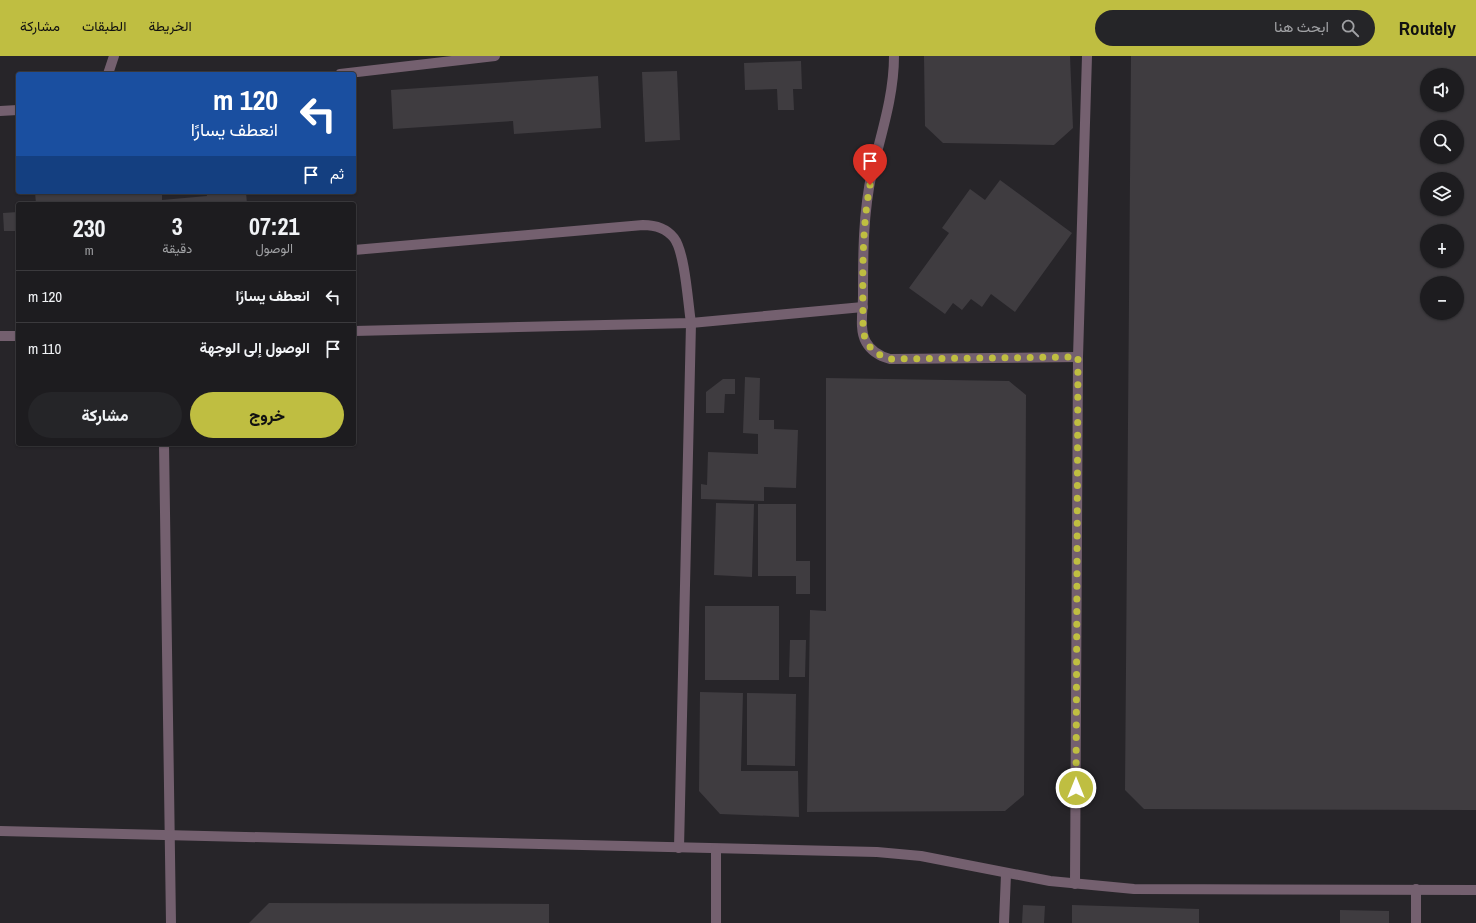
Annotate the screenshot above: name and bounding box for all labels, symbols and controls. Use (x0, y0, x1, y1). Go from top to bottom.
search box (1095, 10, 1375, 46)
text: Routely (1399, 15, 1456, 41)
text: ابحث هنا (1274, 16, 1329, 37)
text: مشاركة (20, 17, 60, 35)
text: الطبقات (82, 17, 126, 35)
text: الخريطة (148, 17, 192, 35)
icon: search (1339, 17, 1361, 39)
map controls (1420, 68, 1464, 320)
button: sound (1420, 68, 1464, 112)
text: 120 m (213, 81, 278, 119)
icon: left (292, 88, 344, 140)
text: انعطف يسارًا (191, 117, 278, 142)
button: search (1420, 120, 1464, 164)
pin (853, 144, 887, 185)
icon: arrive (859, 150, 881, 172)
text: ثم (330, 163, 344, 184)
icon: arrive (300, 164, 322, 186)
button: layers (1420, 172, 1464, 216)
text: 3 (172, 210, 183, 242)
text: 07:21 (249, 210, 299, 242)
text: 230 (73, 212, 106, 244)
button: + (1420, 224, 1464, 268)
text: دقيقة (162, 240, 192, 257)
text: الوصول (255, 240, 293, 257)
text: m (85, 242, 94, 259)
button: − (1420, 276, 1464, 320)
text: انعطف يسارًا (236, 285, 310, 306)
text: 120 m (28, 286, 62, 307)
icon: left (322, 286, 344, 308)
text: الوصول إلى الوجهة (199, 337, 310, 358)
text: 110 m (28, 338, 61, 359)
icon: arrive (322, 338, 344, 360)
button: مشاركة (28, 392, 182, 438)
button: خروج (190, 392, 344, 438)
position arrow (1055, 767, 1097, 809)

